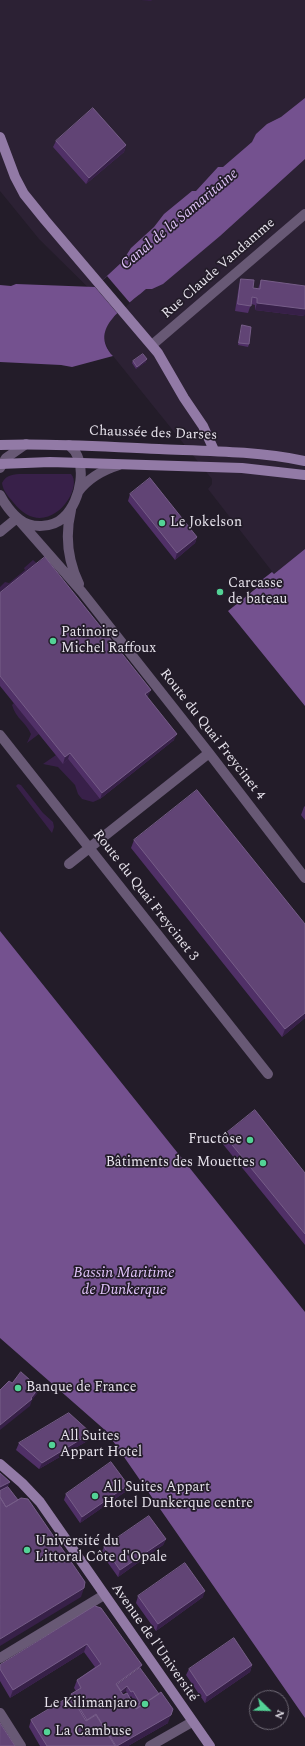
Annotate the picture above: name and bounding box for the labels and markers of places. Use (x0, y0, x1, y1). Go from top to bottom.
place label: Le Jokelson (170, 515, 242, 531)
marker: Le Jokelson (157, 518, 167, 528)
place label: Carcasse de bateau (228, 576, 287, 608)
marker: Carcasse de bateau (215, 587, 225, 597)
place label: Patinoire Michel Raffoux (61, 625, 156, 658)
marker: Patinoire Michel Raffoux (48, 636, 58, 646)
place label: Fructôse (188, 1132, 242, 1148)
marker: Fructôse (245, 1135, 255, 1145)
place label: Bâtiments des Mouettes (106, 1155, 255, 1171)
marker: Bâtiments des Mouettes (258, 1158, 268, 1168)
place label: Banque de France (26, 1380, 137, 1396)
marker: Banque de France (13, 1383, 23, 1393)
place label: All Suites Appart Hotel (60, 1429, 142, 1462)
marker: All Suites Appart Hotel (47, 1440, 57, 1450)
place label: All Suites Appart Hotel Dunkerque centre (103, 1480, 253, 1512)
marker: All Suites Appart Hotel Dunkerque centre (90, 1491, 100, 1501)
place label: Université du Littoral Côte d'Opale (35, 1534, 167, 1566)
marker: Université du Littoral Côte d'Opale (22, 1545, 32, 1555)
place label: Le Kilimanjaro (44, 1696, 137, 1712)
marker: Le Kilimanjaro (140, 1699, 150, 1709)
place label: La Cambuse (55, 1724, 132, 1740)
marker: La Cambuse (42, 1727, 52, 1737)

